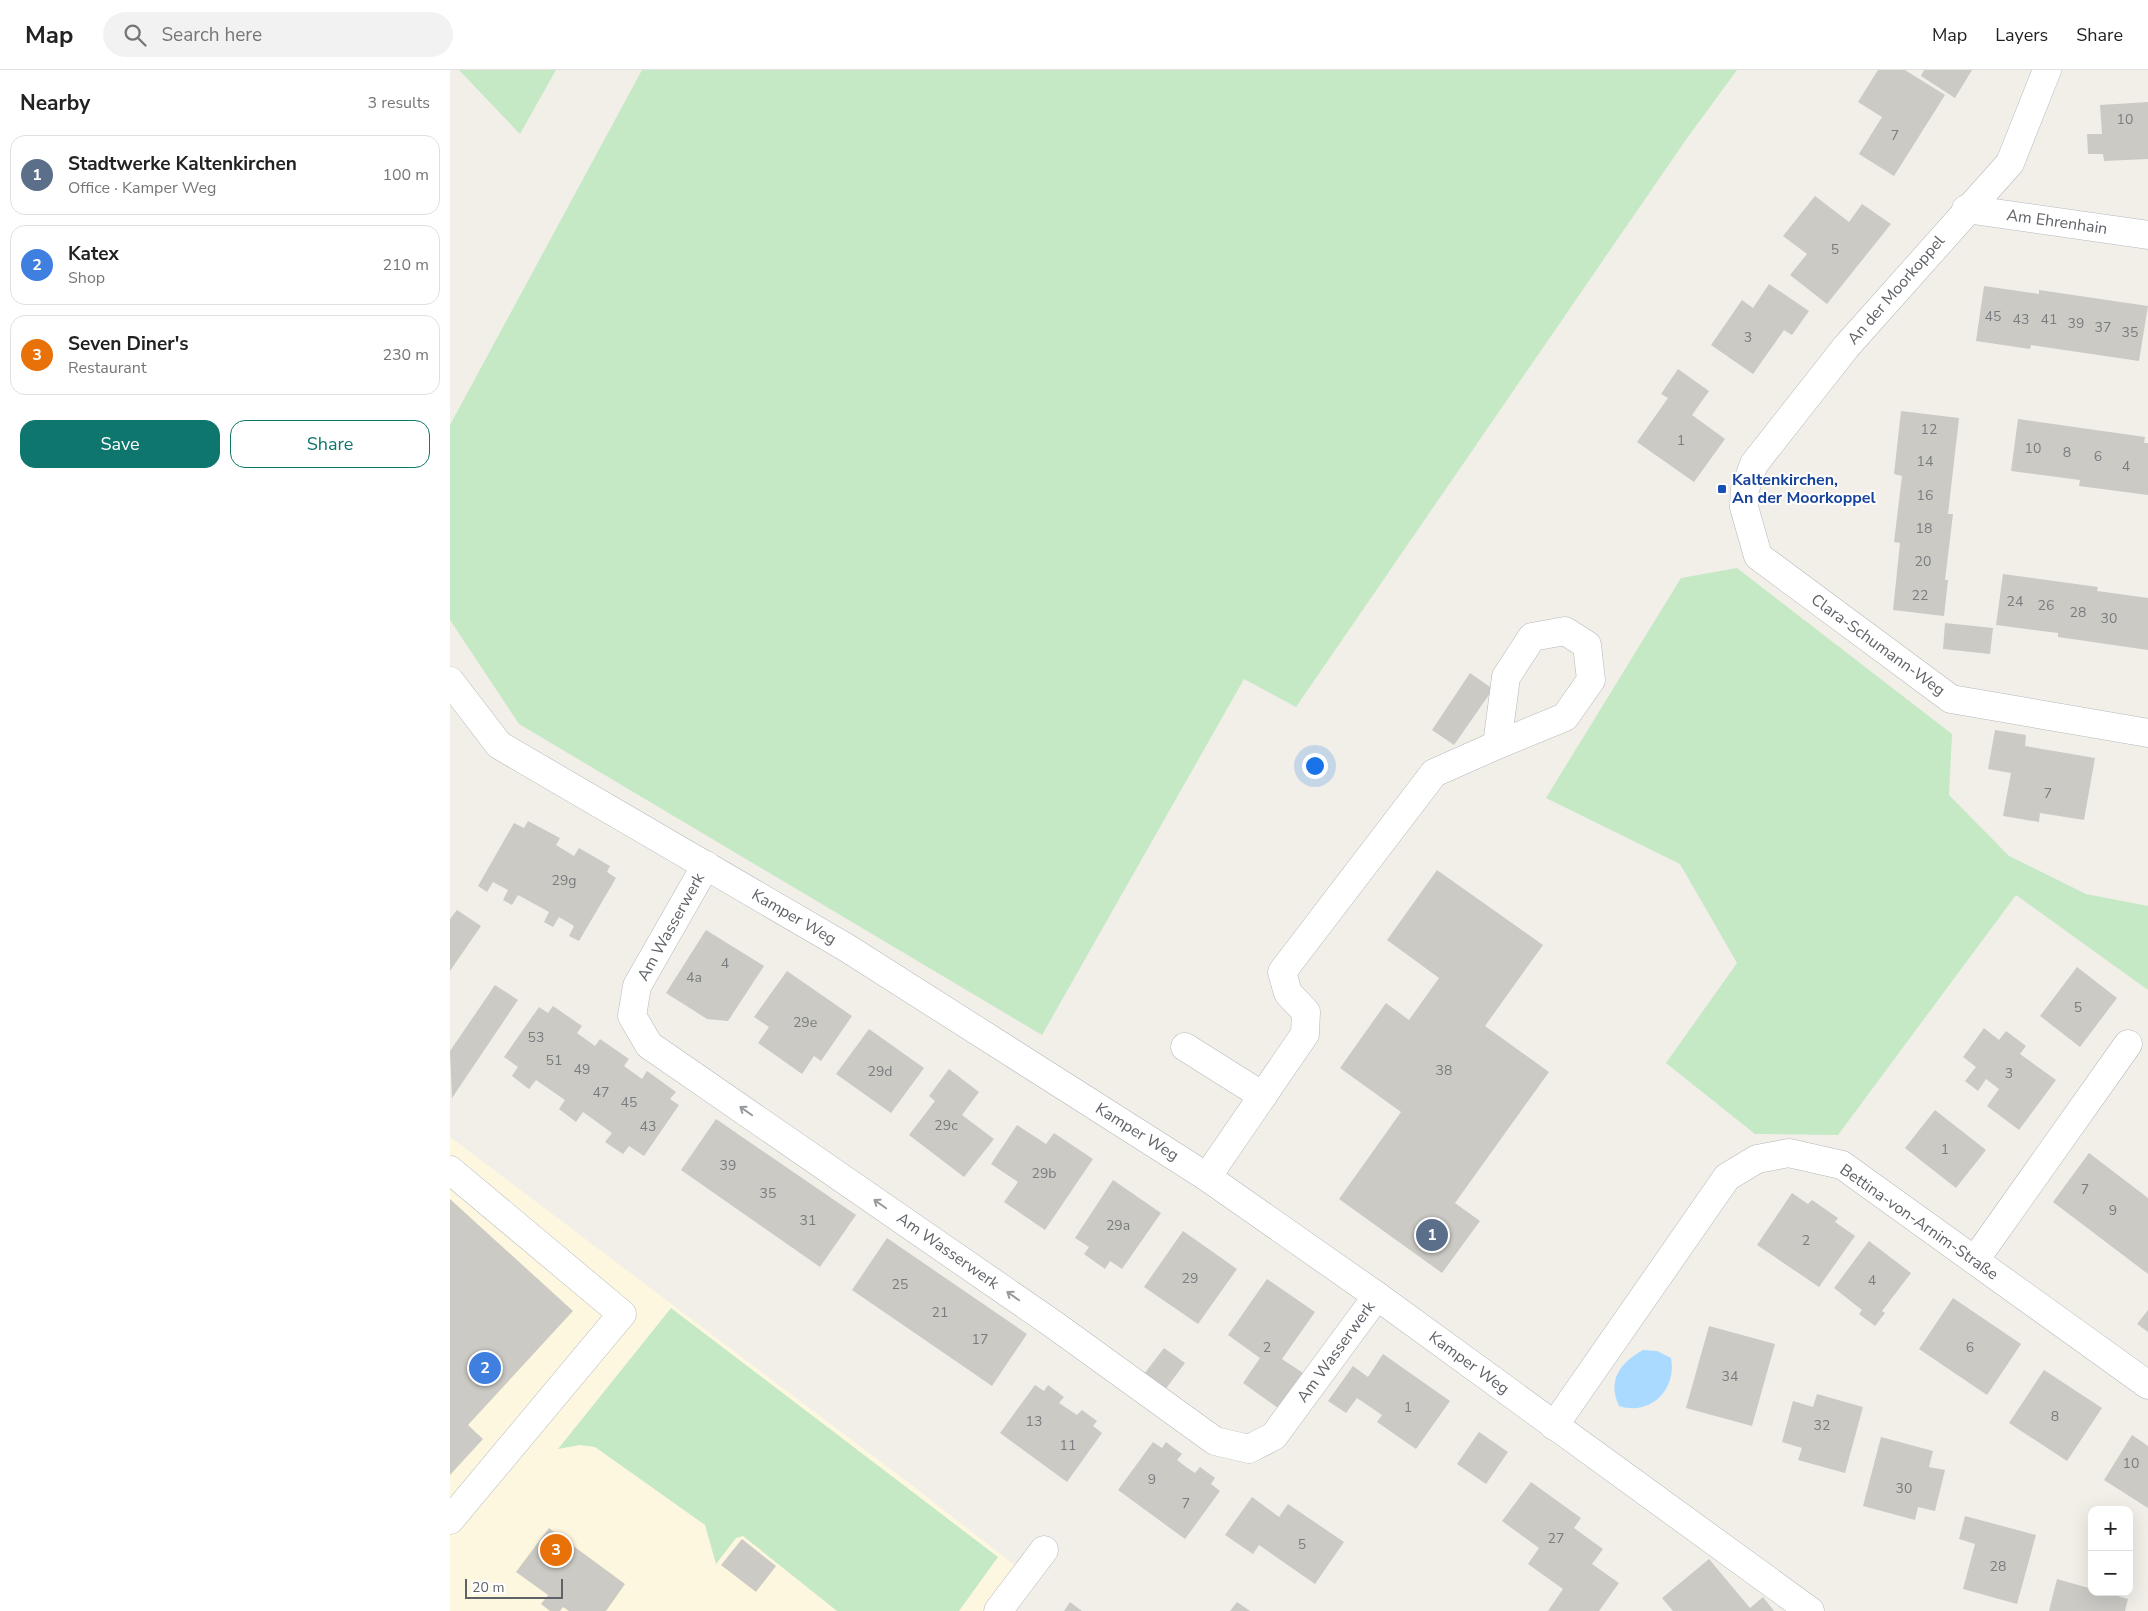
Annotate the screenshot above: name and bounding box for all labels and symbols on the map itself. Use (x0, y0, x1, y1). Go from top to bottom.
house number: 10 (2117, 110, 2133, 129)
house number: 7 (1891, 126, 1899, 145)
street label: Am Ehrenhain (2005, 204, 2109, 240)
street label: An der Moorkoppel (1842, 230, 1950, 349)
house number: 5 (1831, 240, 1839, 259)
house number: 45 (1985, 307, 2001, 326)
house number: 43 (2013, 310, 2029, 329)
house number: 41 (2041, 310, 2057, 329)
house number: 39 (2068, 314, 2084, 333)
house number: 37 (2095, 318, 2111, 337)
house number: 35 (2122, 323, 2138, 342)
house number: 3 (1744, 328, 1752, 347)
house number: 12 (1921, 420, 1937, 439)
house number: 1 (1677, 431, 1685, 450)
house number: 10 (2025, 439, 2041, 458)
house number: 8 (2063, 443, 2071, 462)
house number: 6 (2094, 447, 2102, 466)
house number: 14 (1917, 452, 1933, 471)
house number: 4 (2122, 457, 2130, 476)
place label: Kaltenkirchen, An der Moorkoppel (1732, 469, 1876, 509)
marker: Kaltenkirchen, An der Moorkoppel (1716, 483, 1728, 495)
house number: 16 (1917, 486, 1933, 505)
house number: 18 (1916, 519, 1932, 538)
house number: 20 (1915, 552, 1931, 571)
house number: 22 (1912, 586, 1928, 605)
street label: Clara-Schumann-Weg (1806, 589, 1950, 701)
house number: 24 (2007, 592, 2023, 611)
house number: 26 (2038, 596, 2054, 615)
house number: 28 (2070, 603, 2086, 622)
house number: 30 (2101, 609, 2117, 628)
your location (1302, 753, 1328, 779)
house number: 7 (2044, 784, 2052, 803)
street label: Am Wasserwerk (632, 868, 710, 985)
house number: 29g (551, 871, 577, 890)
street label: Kamper Weg (748, 884, 840, 950)
house number: 4 (721, 954, 729, 973)
house number: 4a (686, 968, 702, 987)
house number: 5 (2074, 998, 2082, 1017)
house number: 29e (793, 1013, 817, 1032)
house number: 53 (528, 1028, 544, 1047)
house number: 51 (546, 1051, 562, 1070)
house number: 49 (574, 1060, 590, 1079)
house number: 38 (1436, 1061, 1452, 1080)
house number: 29d (868, 1062, 892, 1081)
house number: 3 (2005, 1064, 2013, 1083)
house number: 47 (593, 1083, 609, 1102)
house number: 45 (621, 1093, 637, 1112)
street label: Kamper Weg (1091, 1098, 1183, 1166)
one-way arrow (739, 1106, 753, 1116)
house number: 29c (934, 1116, 958, 1135)
house number: 43 (640, 1117, 656, 1136)
house number: 1 (1941, 1140, 1949, 1159)
house number: 39 (720, 1156, 736, 1175)
street label: Bettina-von-Arnim-Straße (1835, 1159, 2003, 1285)
house number: 29b (1032, 1164, 1056, 1183)
house number: 7 (2081, 1180, 2089, 1199)
house number: 35 (760, 1184, 776, 1203)
one-way arrow (873, 1199, 887, 1209)
house number: 9 (2109, 1201, 2117, 1220)
street label: Am Wasserwerk (892, 1207, 1004, 1295)
house number: 31 (800, 1211, 816, 1230)
house number: 29a (1106, 1216, 1130, 1235)
pin: 1 (1416, 1216, 1448, 1254)
house number: 2 (1802, 1231, 1810, 1250)
house number: 29 (1182, 1269, 1198, 1288)
house number: 4 (1868, 1271, 1876, 1290)
house number: 25 (892, 1275, 908, 1294)
one-way arrow (1007, 1291, 1021, 1301)
street label: Am Wasserwerk (1292, 1296, 1381, 1407)
house number: 21 (932, 1303, 948, 1322)
street label: Kamper Weg (1424, 1326, 1514, 1400)
house number: 17 (972, 1330, 988, 1349)
house number: 2 (1263, 1338, 1271, 1357)
house number: 6 (1966, 1338, 1974, 1357)
pin: 2 (469, 1349, 501, 1387)
house number: 34 (1722, 1367, 1738, 1386)
house number: 1 (1404, 1398, 1412, 1417)
house number: 8 (2051, 1407, 2059, 1426)
house number: 13 (1026, 1412, 1042, 1431)
house number: 32 (1814, 1416, 1830, 1435)
house number: 11 (1060, 1436, 1076, 1455)
house number: 10 (2123, 1454, 2139, 1473)
house number: 9 (1148, 1470, 1156, 1489)
house number: 30 (1896, 1479, 1912, 1498)
house number: 7 (1182, 1494, 1190, 1513)
house number: 27 (1548, 1529, 1564, 1548)
pin: 3 (540, 1531, 572, 1569)
house number: 5 (1298, 1535, 1306, 1554)
house number: 28 (1990, 1557, 2006, 1576)
scale bar (465, 1576, 562, 1599)

